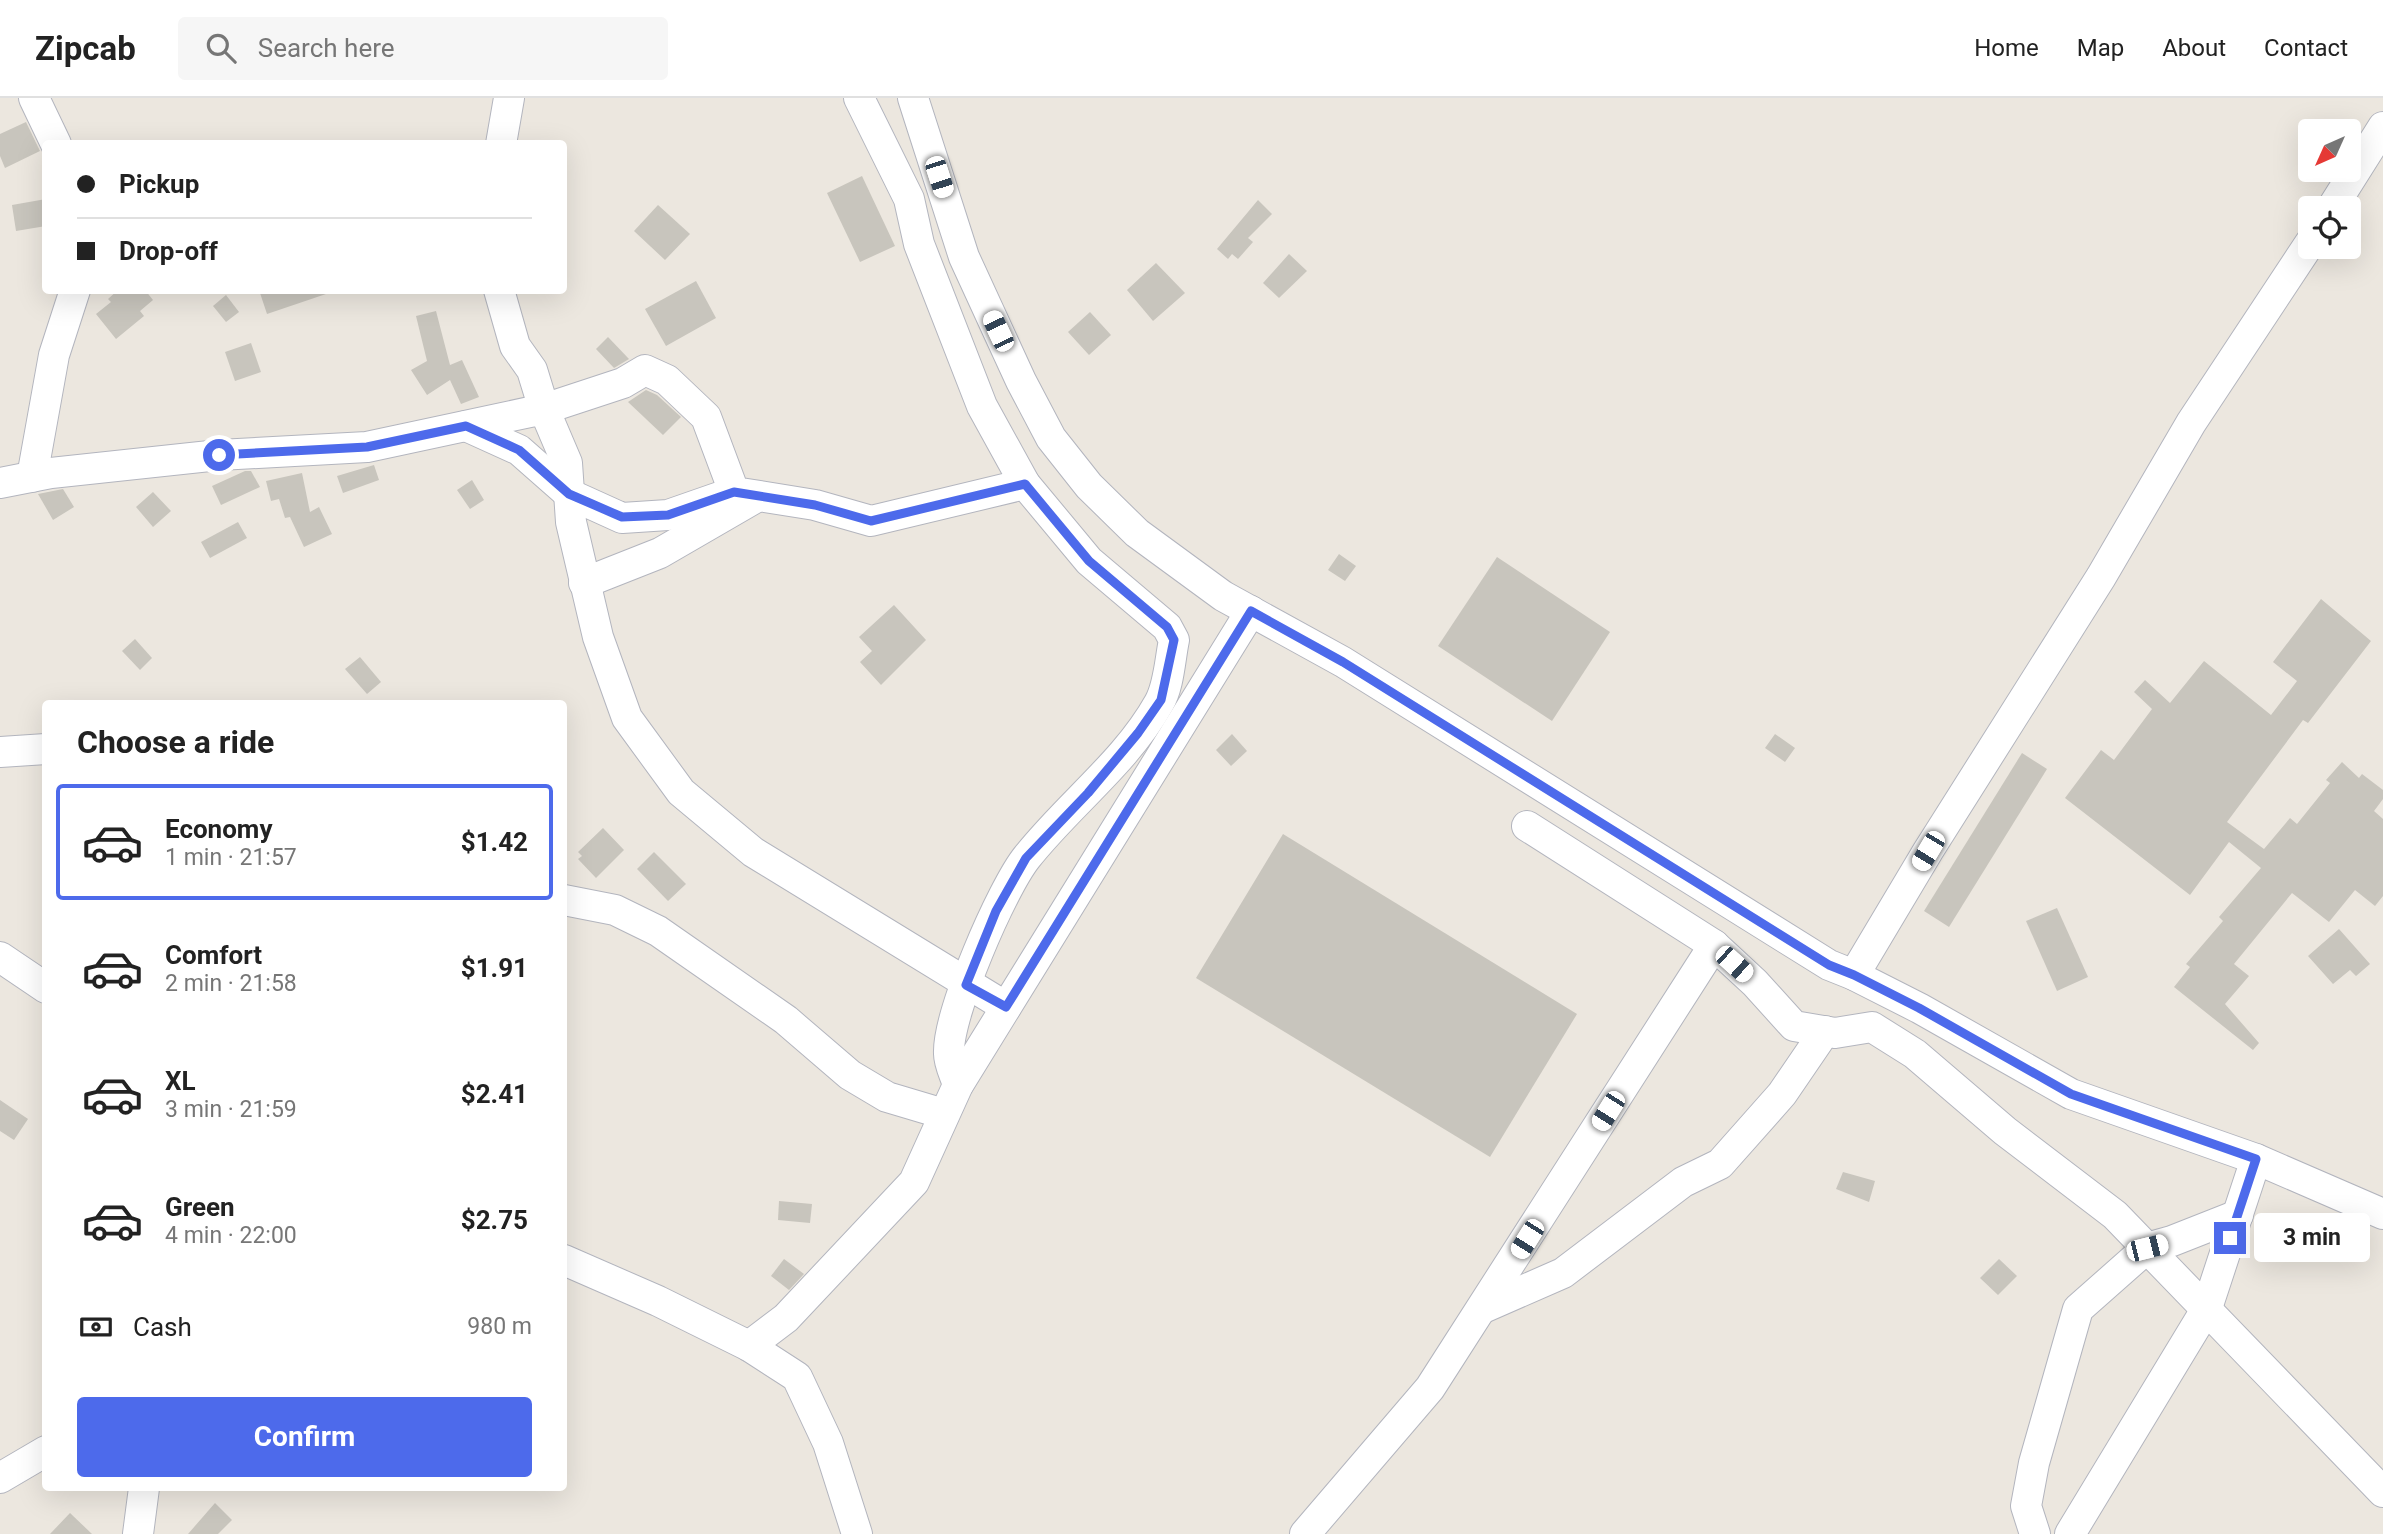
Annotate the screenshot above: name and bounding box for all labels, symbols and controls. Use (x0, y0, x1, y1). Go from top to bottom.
search box (178, 17, 668, 80)
text: Zipcab (35, 29, 136, 68)
icon: search (202, 29, 240, 67)
text: Search here (258, 33, 395, 63)
text: Home (1974, 34, 2039, 62)
text: Map (2077, 34, 2124, 62)
text: About (2162, 34, 2226, 62)
text: Contact (2264, 34, 2348, 62)
north arrow (2298, 119, 2361, 182)
map controls (2298, 119, 2361, 259)
car (923, 154, 956, 200)
text: Pickup (119, 169, 199, 199)
button: locate (2298, 196, 2361, 259)
text: Drop-off (119, 236, 218, 266)
car (980, 308, 1017, 354)
route start (203, 439, 235, 471)
text: Choose a ride (77, 723, 274, 761)
icon: car (81, 811, 144, 874)
text: Economy (165, 814, 272, 844)
text: $1.42 (461, 827, 528, 857)
car (1909, 828, 1948, 874)
text: 1 min · 21:57 (165, 844, 297, 871)
icon: car (81, 937, 144, 1000)
text: Comfort (165, 940, 262, 970)
car (1712, 942, 1757, 986)
text: $1.91 (461, 953, 528, 983)
text: 2 min · 21:58 (165, 970, 297, 997)
icon: car (81, 1063, 144, 1126)
text: XL (165, 1066, 196, 1096)
text: $2.41 (461, 1079, 528, 1109)
car (1588, 1088, 1629, 1134)
text: 3 min · 21:59 (165, 1096, 297, 1123)
icon: car (81, 1189, 144, 1252)
text: Green (165, 1192, 235, 1222)
text: $2.75 (461, 1205, 528, 1235)
callout: 3 min (2254, 1214, 2370, 1262)
car (1507, 1216, 1548, 1262)
text: 4 min · 22:00 (165, 1222, 297, 1249)
route end (2214, 1222, 2246, 1254)
text: 3 min (2283, 1224, 2341, 1251)
car (2125, 1233, 2170, 1263)
icon: cash (77, 1308, 115, 1346)
text: Cash (133, 1312, 192, 1342)
text: 980 m (467, 1313, 532, 1340)
button: Confirm (77, 1397, 532, 1477)

